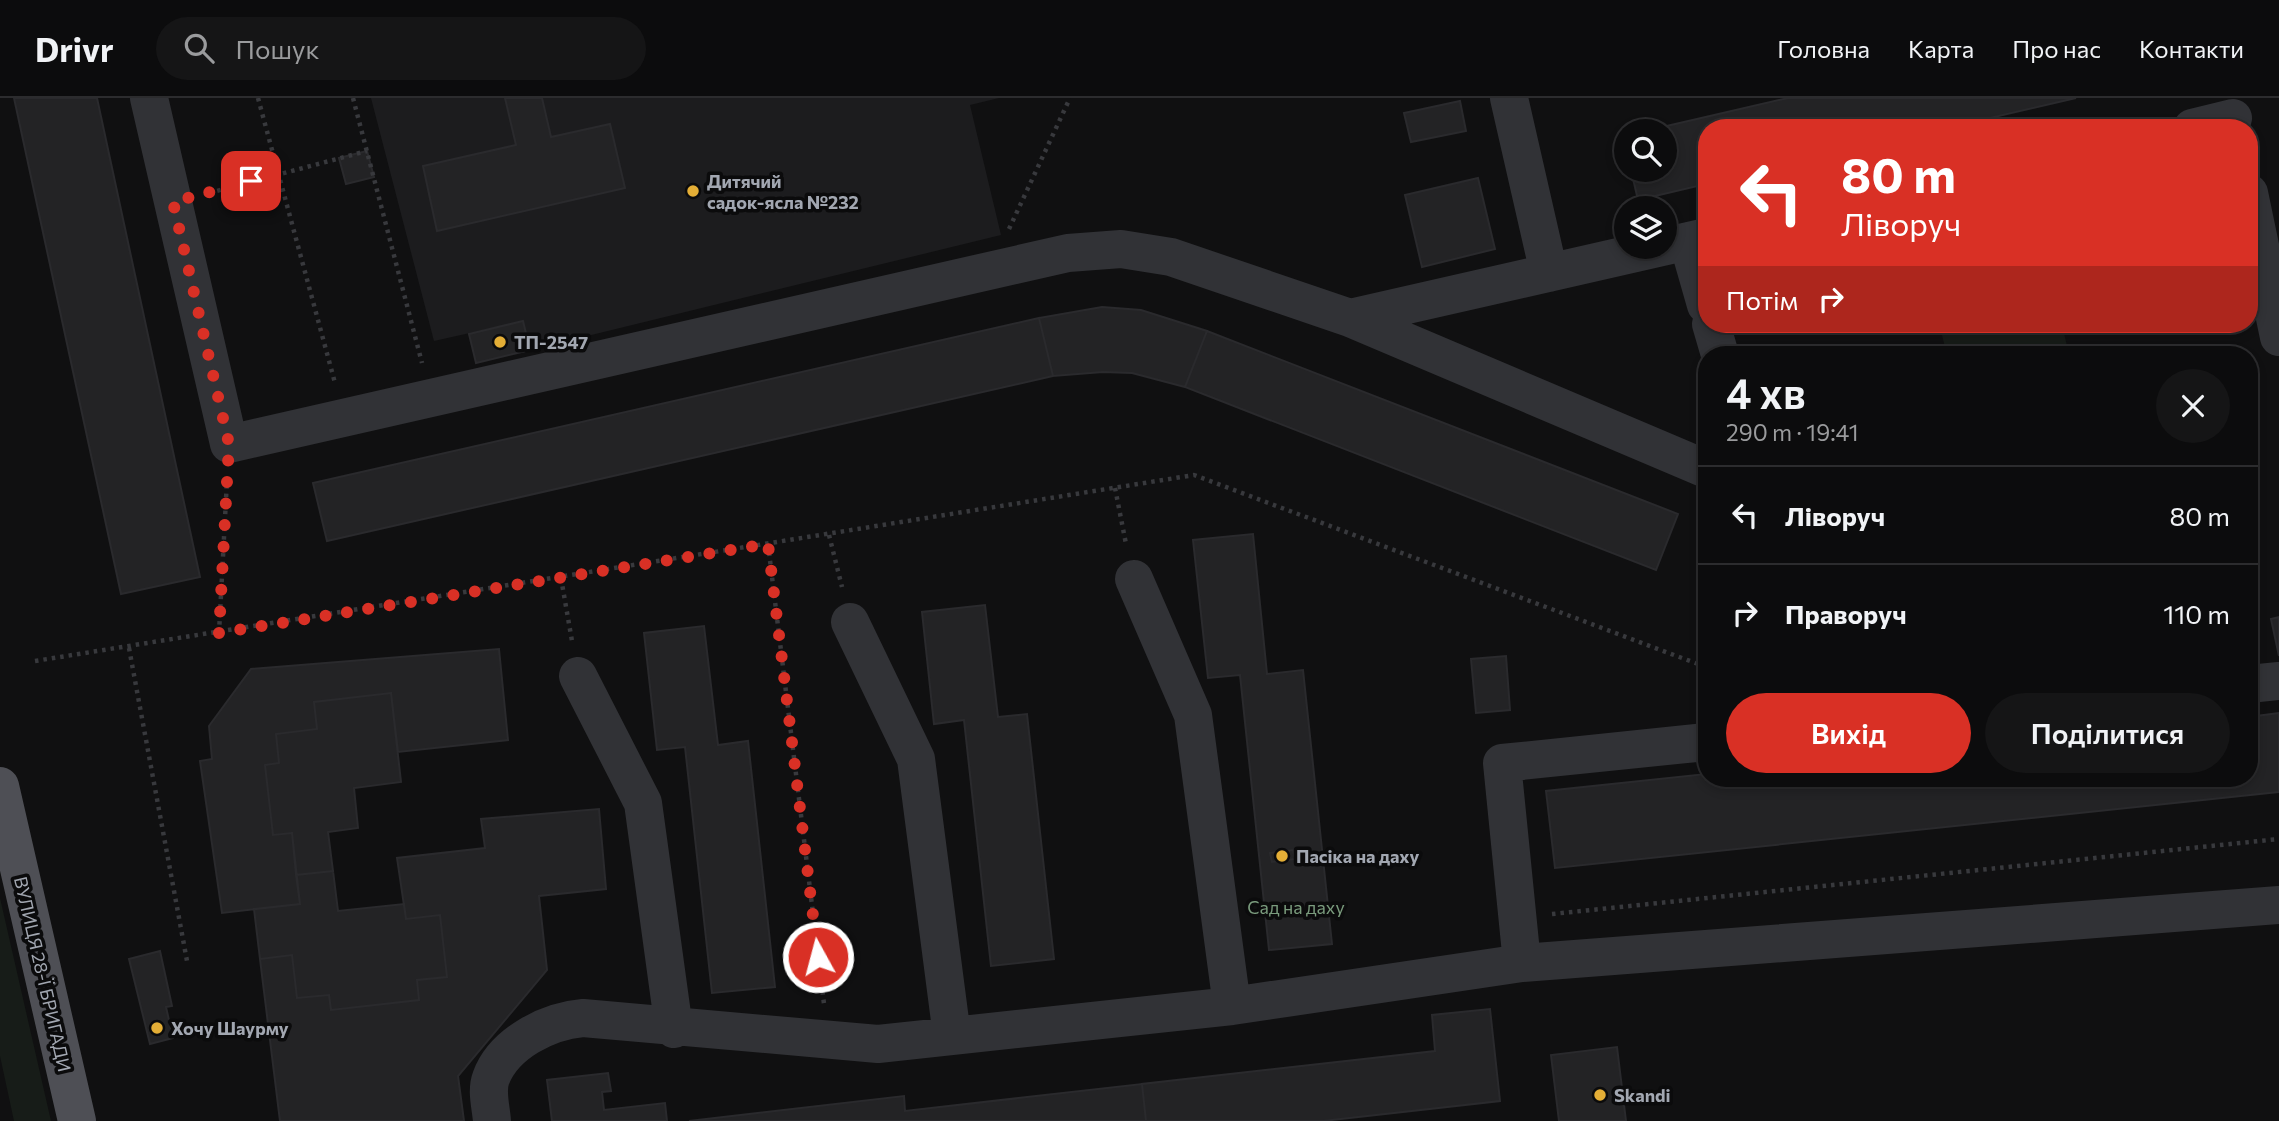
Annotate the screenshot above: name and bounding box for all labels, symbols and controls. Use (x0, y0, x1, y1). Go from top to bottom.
search box (156, 17, 646, 80)
text: Drivr (35, 28, 114, 69)
icon: search (180, 29, 218, 67)
text: Пошук (236, 33, 319, 64)
text: Головна (1777, 34, 1870, 63)
text: Карта (1908, 34, 1974, 63)
text: Про нас (2012, 34, 2101, 63)
text: Контакти (2139, 34, 2244, 63)
map controls (1614, 119, 1677, 259)
button: search (1614, 119, 1677, 182)
text: 80 m (1841, 143, 1956, 203)
icon: left (1726, 147, 1817, 238)
pin (221, 151, 281, 211)
icon: arrive (232, 162, 270, 200)
place label: Дитячий садок-ясла №232 (707, 170, 859, 213)
marker: Дитячий садок-ясла №232 (685, 183, 701, 199)
button: layers (1614, 196, 1677, 259)
text: Ліворуч (1841, 203, 1961, 243)
icon: right (1812, 280, 1850, 318)
text: Потім (1726, 284, 1798, 315)
place label: ТП-2547 (514, 331, 588, 353)
marker: ТП-2547 (492, 334, 508, 350)
text: 4 хв (1726, 366, 1806, 418)
button: close (2156, 369, 2230, 443)
text: 290 m · 19:41 (1726, 418, 1859, 446)
icon: left (1726, 496, 1764, 534)
text: Ліворуч (1785, 500, 1885, 531)
text: 80 m (2170, 500, 2230, 531)
icon: right (1726, 594, 1764, 632)
text: Праворуч (1785, 598, 1907, 629)
text: 110 m (2163, 598, 2230, 629)
button: Вихід (1726, 693, 1971, 773)
button: Поділитися (1985, 693, 2230, 773)
place label: Пасіка на даху (1296, 845, 1420, 867)
marker: Пасіка на даху (1274, 848, 1290, 864)
street label: ВУЛИЦЯ 28-Ї БРИГАДИ (10, 874, 76, 1074)
park label: Сад на даху (1247, 896, 1345, 918)
position arrow (781, 920, 855, 994)
place label: Хочу Шаурму (171, 1017, 289, 1039)
marker: Хочу Шаурму (149, 1020, 165, 1036)
place label: Skandi (1614, 1084, 1671, 1106)
marker: Skandi (1592, 1087, 1608, 1103)

